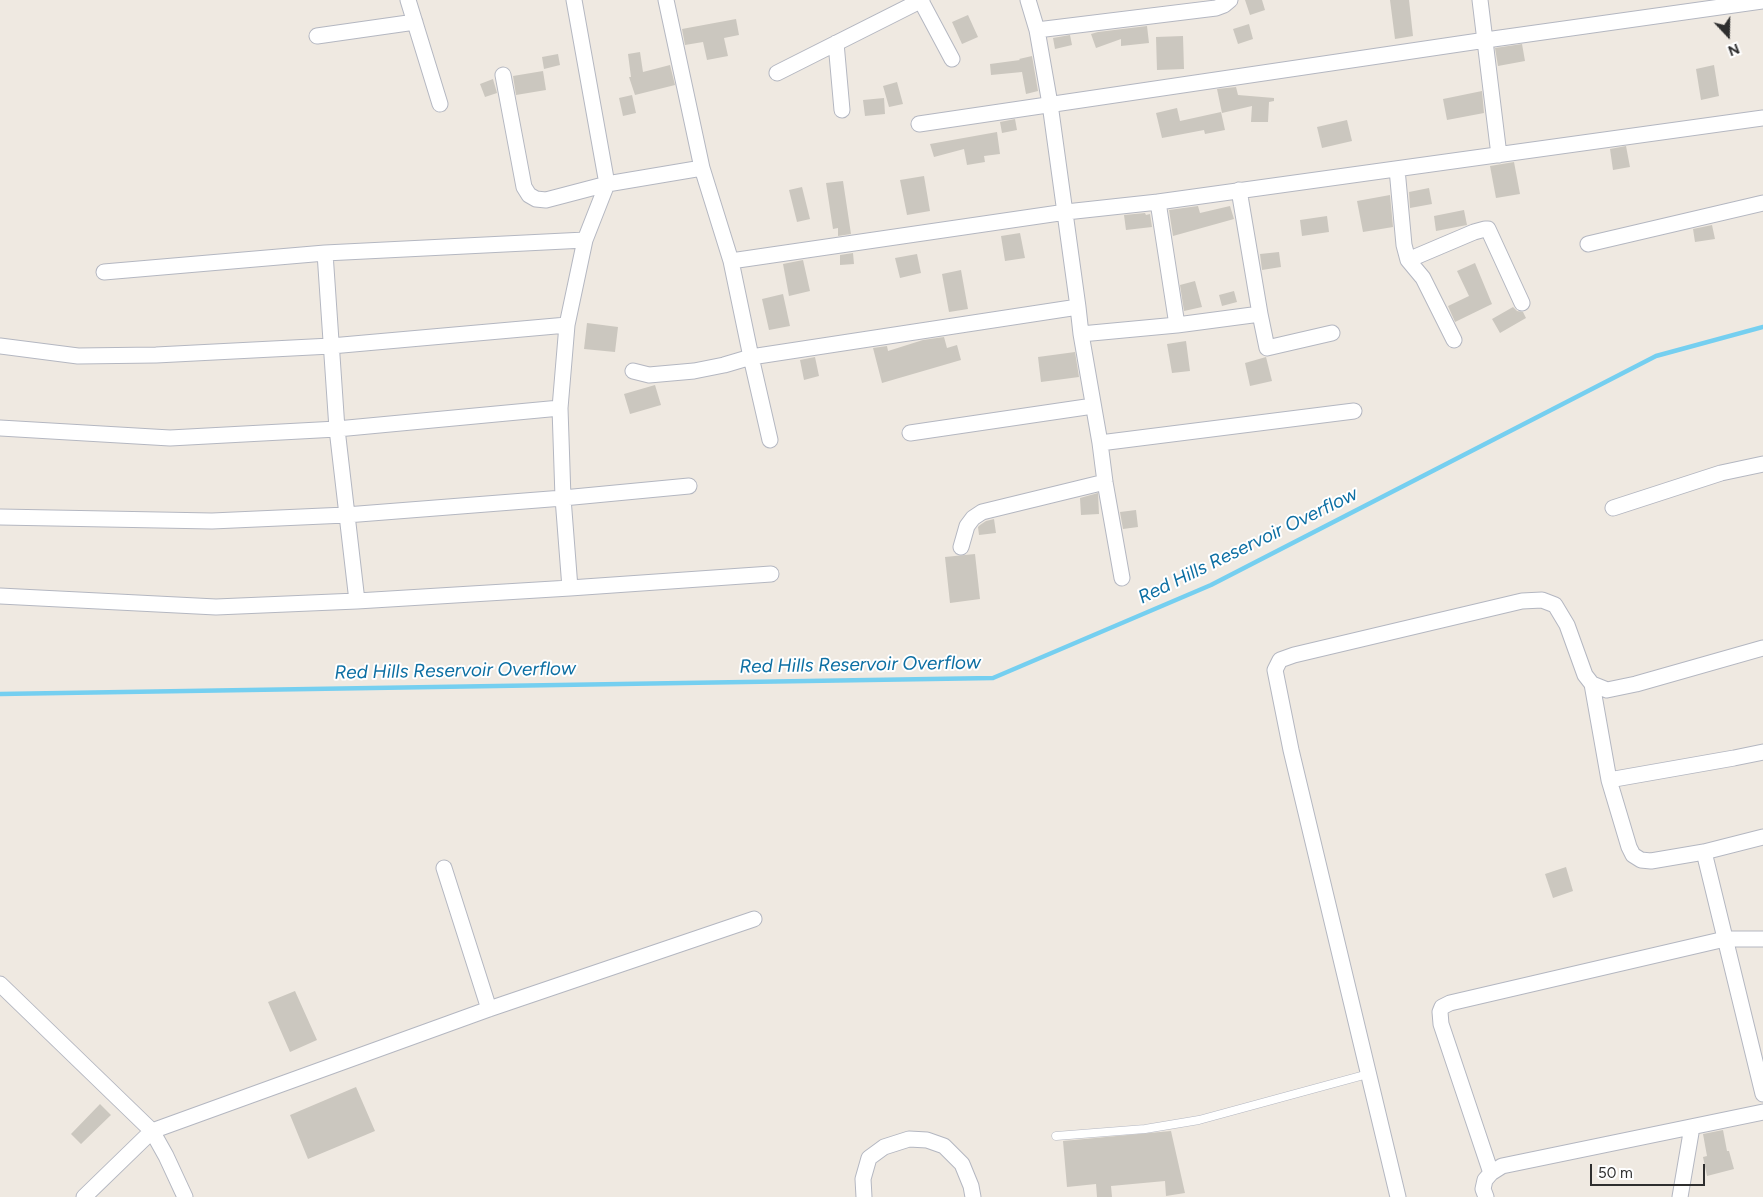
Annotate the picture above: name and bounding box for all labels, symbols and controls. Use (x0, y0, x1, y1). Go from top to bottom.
north arrow (1703, 10, 1753, 60)
text: N (1725, 40, 1742, 59)
water label: Red Hills Reservoir Overflow (1134, 483, 1362, 609)
water label: Red Hills Reservoir Overflow (739, 651, 981, 679)
water label: Red Hills Reservoir Overflow (334, 657, 576, 685)
scale bar (1593, 1154, 1708, 1186)
text: 50 m (1598, 1164, 1633, 1182)

